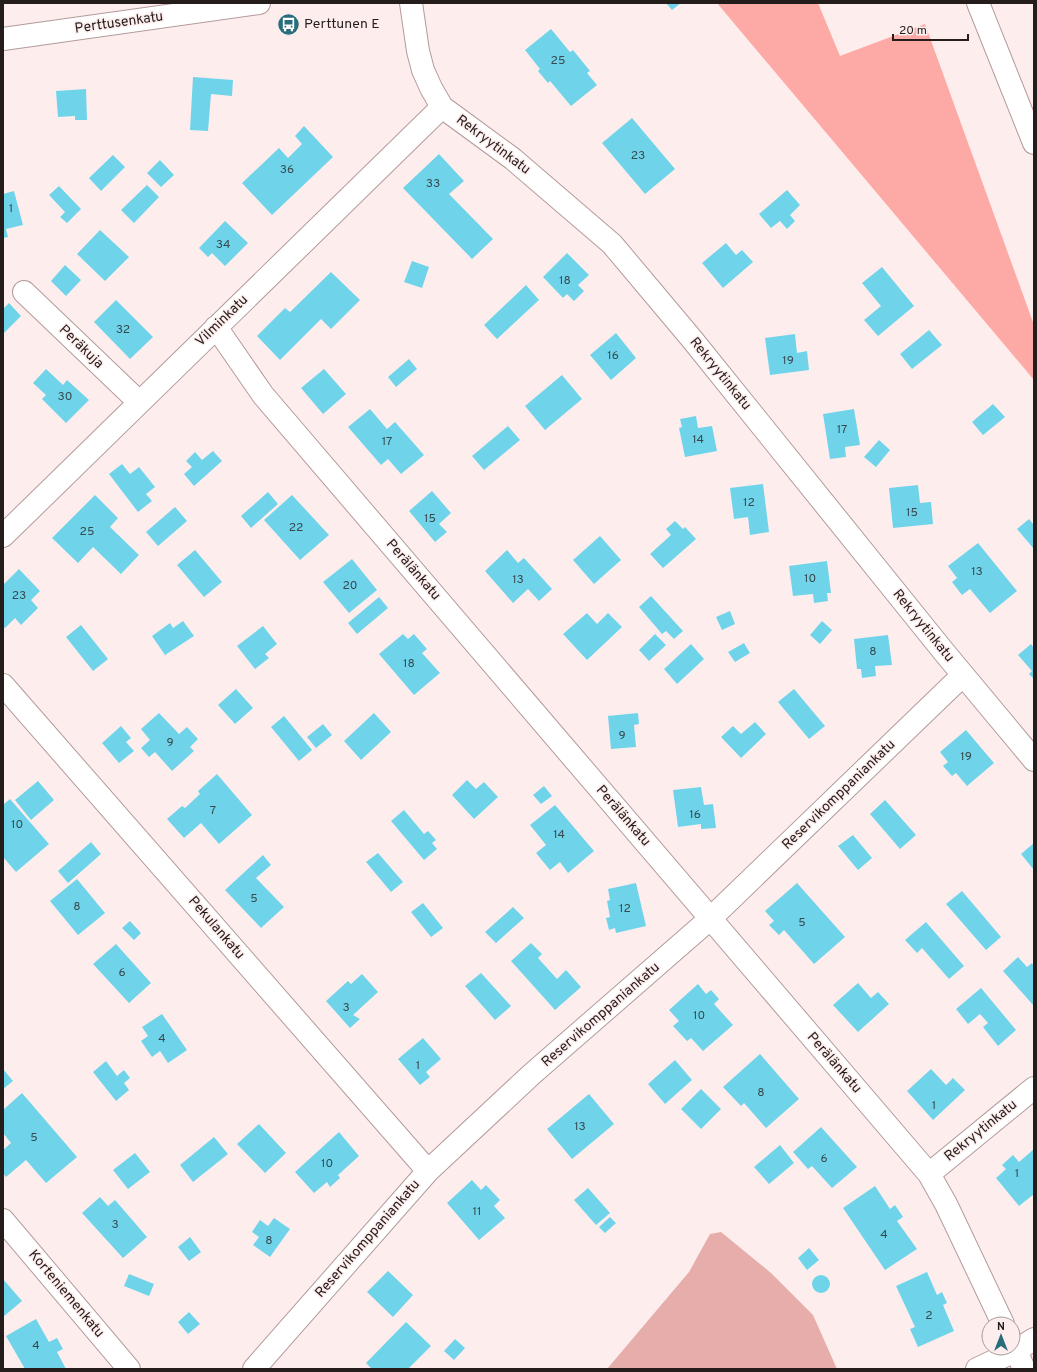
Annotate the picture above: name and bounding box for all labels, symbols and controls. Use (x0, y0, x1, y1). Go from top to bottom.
street label: Perttusenkatu (74, 8, 164, 38)
bus stop icon: Perttunen E (276, 11, 302, 37)
place label: Perttunen E (304, 16, 380, 33)
scale bar (893, 16, 968, 42)
text: 20 m (899, 23, 927, 39)
house number: 25 (551, 53, 565, 69)
street label: Rekryytinkatu (453, 112, 533, 178)
house number: 23 (631, 148, 645, 164)
house number: 36 (280, 162, 294, 178)
house number: 33 (426, 176, 440, 192)
house number: 1 (9, 201, 13, 217)
house number: 34 (216, 237, 230, 253)
house number: 18 (559, 273, 571, 289)
street label: Vilminkatu (192, 292, 252, 350)
street label: Peräkuja (55, 322, 107, 372)
house number: 32 (116, 322, 130, 338)
street label: Rekryytinkatu (686, 334, 754, 414)
house number: 16 (607, 348, 619, 364)
house number: 19 (782, 353, 794, 369)
house number: 30 (58, 389, 72, 405)
house number: 17 (837, 422, 847, 438)
house number: 14 (692, 432, 704, 448)
house number: 17 (382, 434, 392, 450)
house number: 12 (743, 495, 755, 511)
house number: 15 (906, 505, 918, 521)
house number: 15 (424, 511, 436, 527)
house number: 22 (289, 520, 303, 536)
house number: 25 (80, 524, 94, 540)
street label: Perälänkatu (382, 536, 444, 604)
house number: 13 (971, 564, 983, 580)
house number: 10 (804, 571, 816, 587)
house number: 13 (512, 572, 524, 588)
house number: 20 (342, 578, 358, 594)
street label: Rekryytinkatu (889, 586, 957, 666)
house number: 23 (12, 588, 26, 604)
house number: 8 (869, 644, 877, 660)
house number: 18 (403, 656, 415, 672)
house number: 9 (618, 728, 626, 744)
house number: 9 (166, 735, 174, 751)
street label: Reservikomppaniankatu (779, 736, 899, 854)
house number: 19 (960, 749, 972, 765)
street label: Perälänkatu (592, 782, 654, 850)
house number: 7 (210, 803, 216, 819)
house number: 16 (689, 807, 701, 823)
house number: 10 (11, 817, 23, 833)
house number: 14 (553, 827, 565, 843)
house number: 5 (250, 891, 258, 907)
street label: Pekulankatu (184, 893, 248, 963)
house number: 8 (73, 899, 81, 915)
house number: 12 (619, 901, 631, 917)
house number: 5 (798, 915, 806, 931)
street label: Reservikomppaniankatu (538, 959, 664, 1071)
house number: 6 (118, 965, 126, 981)
house number: 3 (342, 1000, 350, 1016)
house number: 10 (693, 1008, 705, 1024)
street label: Perälänkatu (803, 1029, 865, 1097)
house number: 4 (158, 1031, 166, 1047)
house number: 1 (416, 1058, 420, 1074)
house number: 8 (757, 1085, 765, 1101)
street label: Rekryytinkatu (941, 1097, 1021, 1165)
house number: 1 (932, 1098, 936, 1114)
house number: 13 (574, 1119, 586, 1135)
house number: 5 (30, 1130, 38, 1146)
house number: 6 (820, 1151, 828, 1167)
house number: 10 (321, 1156, 333, 1172)
house number: 1 (1015, 1166, 1019, 1182)
street label: Reservikomppaniankatu (312, 1176, 424, 1302)
house number: 11 (473, 1204, 481, 1220)
house number: 3 (111, 1217, 119, 1233)
house number: 4 (880, 1227, 888, 1243)
house number: 8 (265, 1233, 273, 1249)
street label: Korteniemenkatu (24, 1247, 108, 1341)
house number: 2 (925, 1308, 933, 1324)
north arrow (981, 1316, 1021, 1356)
text: N (997, 1320, 1005, 1334)
house number: 4 (32, 1338, 40, 1354)

